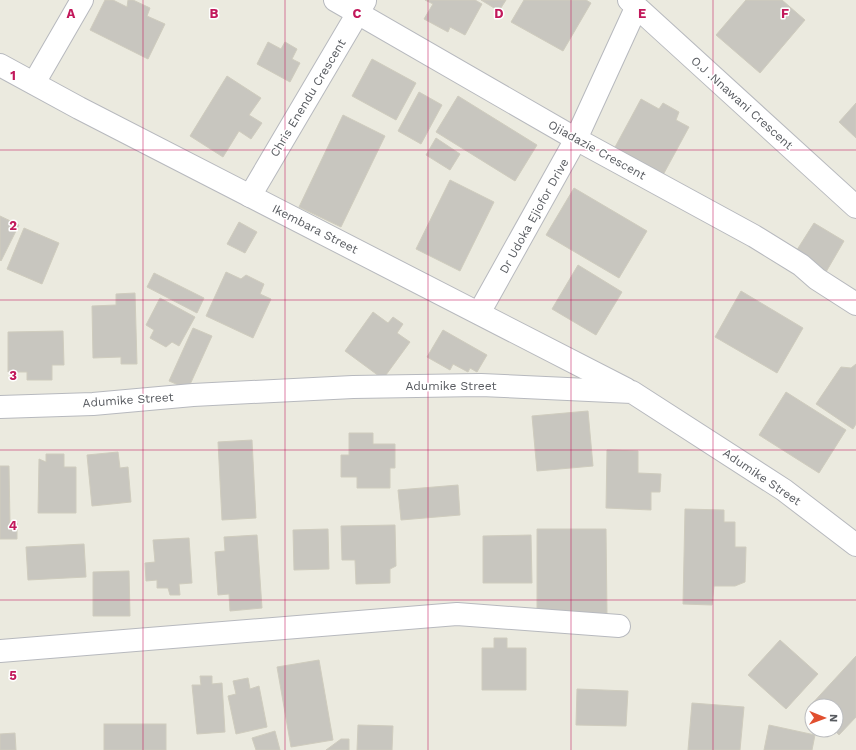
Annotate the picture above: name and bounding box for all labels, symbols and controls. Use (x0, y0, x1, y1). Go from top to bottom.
text: A (67, 6, 76, 21)
text: B (210, 6, 219, 21)
text: C (353, 6, 362, 21)
text: D (494, 6, 504, 21)
text: E (638, 6, 646, 21)
text: F (781, 6, 789, 21)
street label: Chris Enendu Crescent (267, 37, 349, 159)
street label: O.J .Nnawani Crescent (688, 54, 796, 152)
text: 1 (10, 68, 16, 83)
street label: Ojiadazie Crescent (546, 117, 648, 183)
street label: Dr Udoka Ejiofor Drive (497, 156, 571, 276)
street label: Ikembara Street (270, 201, 360, 257)
text: 2 (9, 218, 17, 233)
text: 3 (9, 368, 17, 383)
street label: Adumike Street (405, 379, 497, 393)
street label: Adumike Street (82, 390, 174, 410)
street label: Adumike Street (720, 446, 804, 508)
text: 4 (9, 518, 18, 533)
text: 5 (9, 668, 17, 683)
north arrow (804, 698, 844, 738)
text: N (827, 714, 840, 722)

